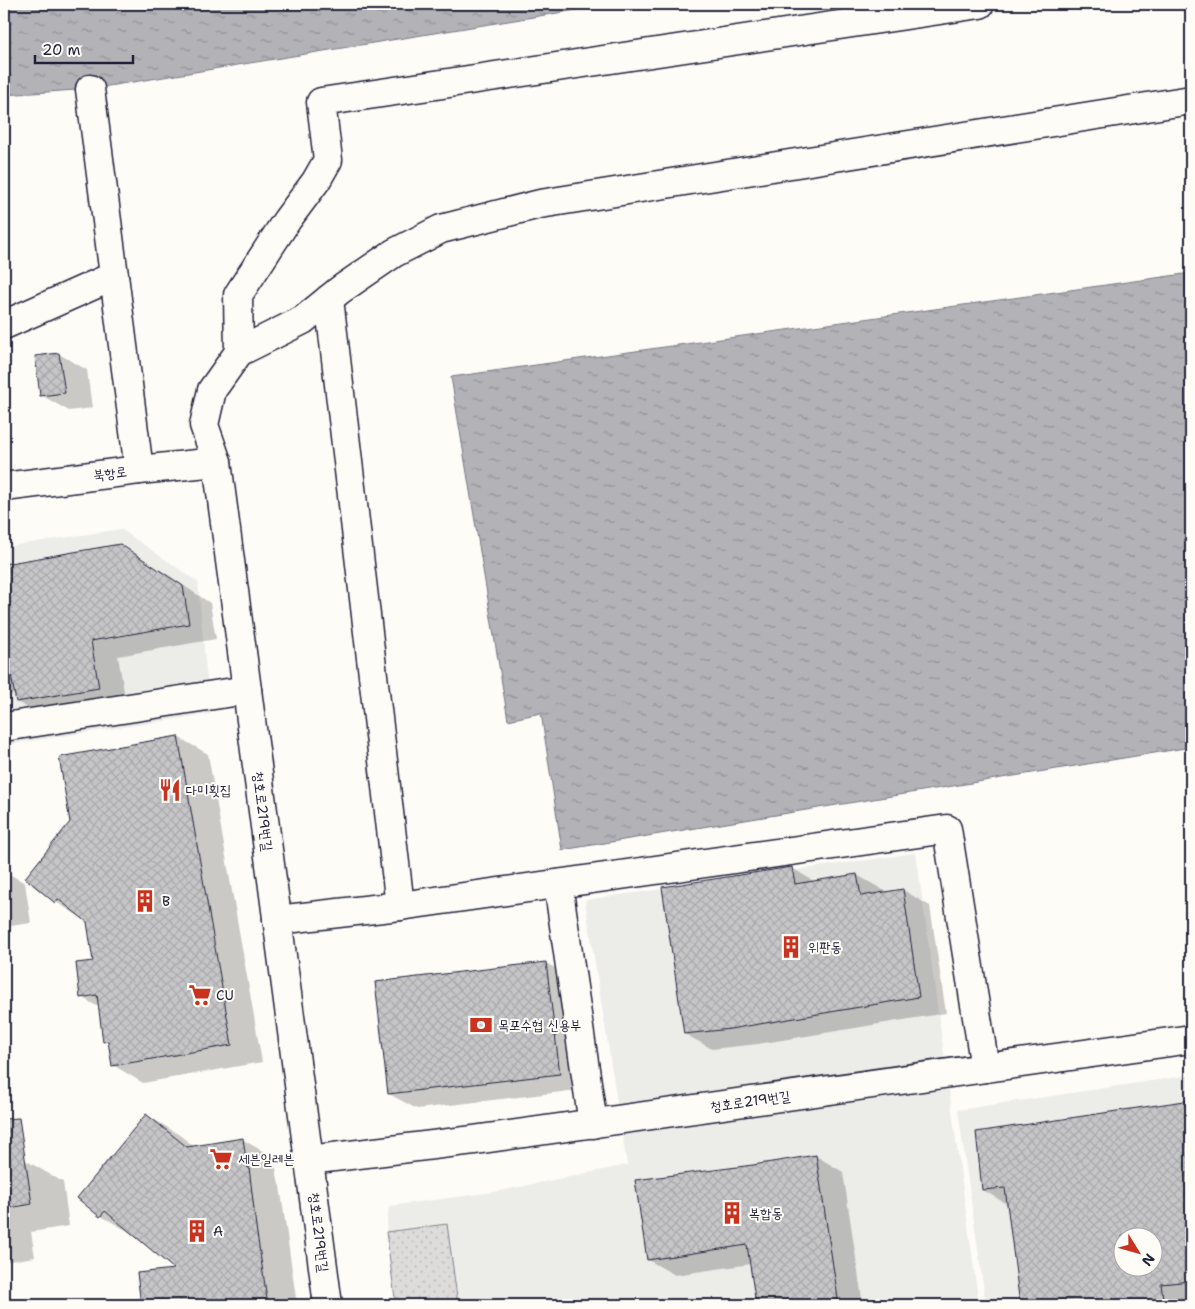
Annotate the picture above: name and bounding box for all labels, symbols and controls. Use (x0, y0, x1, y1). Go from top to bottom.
scale bar (35, 32, 132, 64)
text: 20 m (42, 40, 81, 60)
street label: 북항로 (92, 462, 128, 484)
street label: 청호로219번길 (249, 770, 277, 853)
restaurant icon: 다미횟집 (157, 777, 183, 803)
place label: 다미횟집 (186, 781, 231, 799)
building icon: B (132, 888, 158, 914)
place label: B (162, 892, 170, 910)
building icon: 위판동 (778, 934, 804, 960)
place label: 위판동 (808, 938, 842, 956)
supermarket icon: CU (187, 982, 213, 1008)
place label: CU (216, 986, 234, 1004)
bank icon: 목포수협 신용부 (468, 1012, 494, 1038)
place label: 목포수협 신용부 (498, 1016, 582, 1034)
street label: 청호로219번길 (709, 1086, 792, 1116)
supermarket icon: 세븐일레븐 (208, 1146, 234, 1172)
place label: 세븐일레븐 (238, 1150, 294, 1168)
street label: 청호로219번길 (305, 1191, 333, 1274)
building icon: 복합동 (719, 1200, 745, 1226)
place label: 복합동 (749, 1204, 783, 1222)
building icon: A (184, 1218, 210, 1244)
place label: A (213, 1222, 223, 1240)
north arrow (1112, 1226, 1162, 1276)
text: N (1138, 1250, 1159, 1270)

